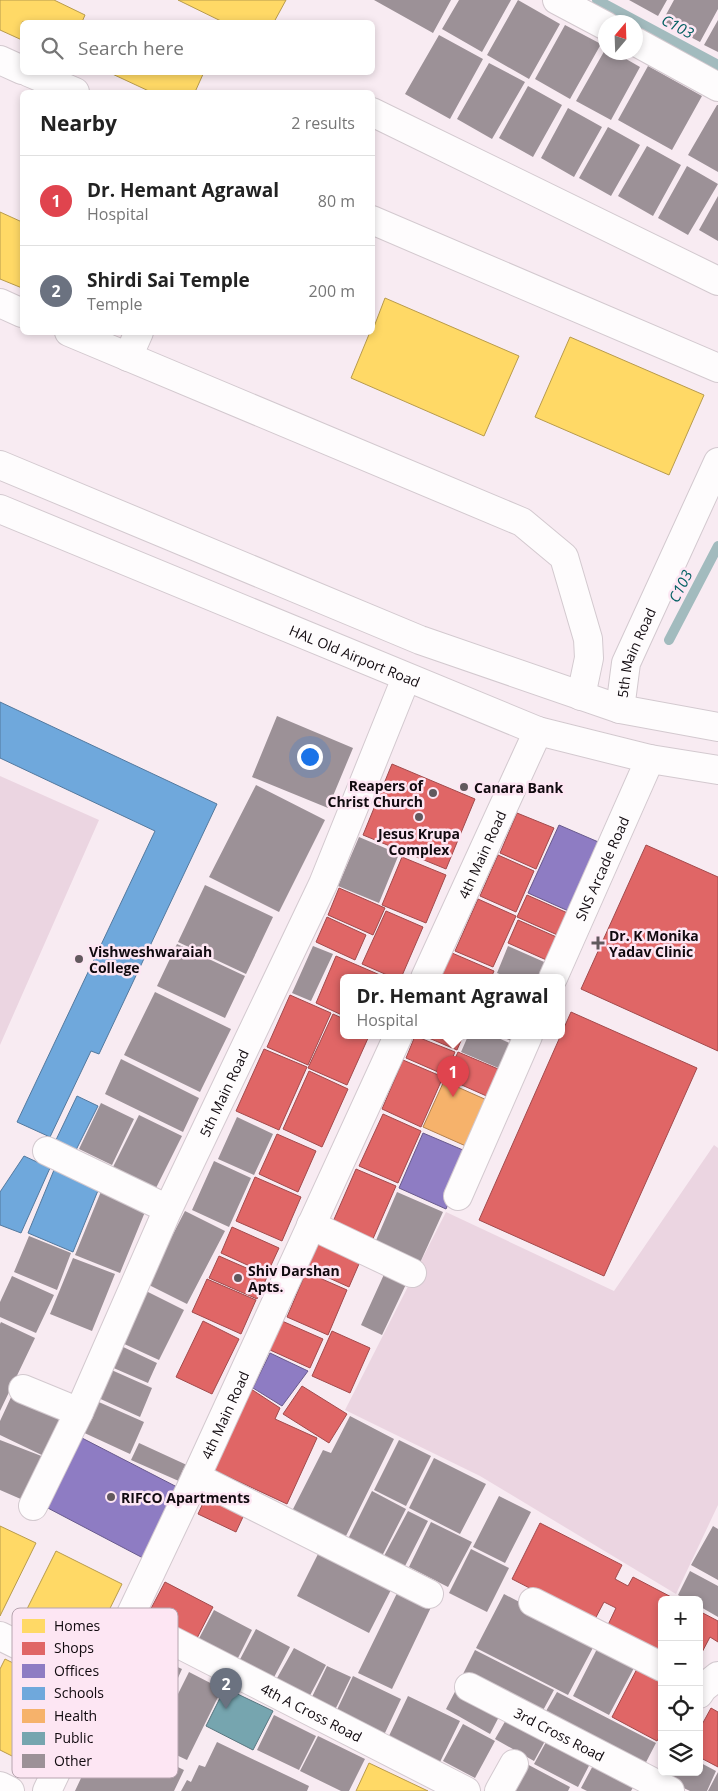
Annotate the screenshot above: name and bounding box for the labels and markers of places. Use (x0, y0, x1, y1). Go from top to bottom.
place label: Reapers of Christ Church (327, 776, 425, 811)
place label: Canara Bank (474, 778, 564, 797)
marker: Canara Bank (458, 781, 470, 793)
marker: Reapers of Christ Church (427, 787, 439, 799)
marker: Jesus Krupa Complex (413, 811, 425, 823)
place label: Jesus Krupa Complex (376, 824, 460, 859)
place label: Dr. K Monika Yadav Clinic (609, 926, 699, 961)
marker: Dr. K Monika Yadav Clinic (591, 936, 605, 950)
place label: Vishweshwaraiah College (89, 942, 212, 977)
marker: Vishweshwaraiah College (73, 953, 85, 965)
pin: 1 (437, 1056, 469, 1097)
place label: Shiv Darshan Apts. (248, 1261, 340, 1296)
marker: Shiv Darshan Apts. (232, 1272, 244, 1284)
place label: RIFCO Apartments (121, 1488, 250, 1507)
marker: RIFCO Apartments (105, 1491, 117, 1503)
pin: 2 (210, 1668, 242, 1709)

